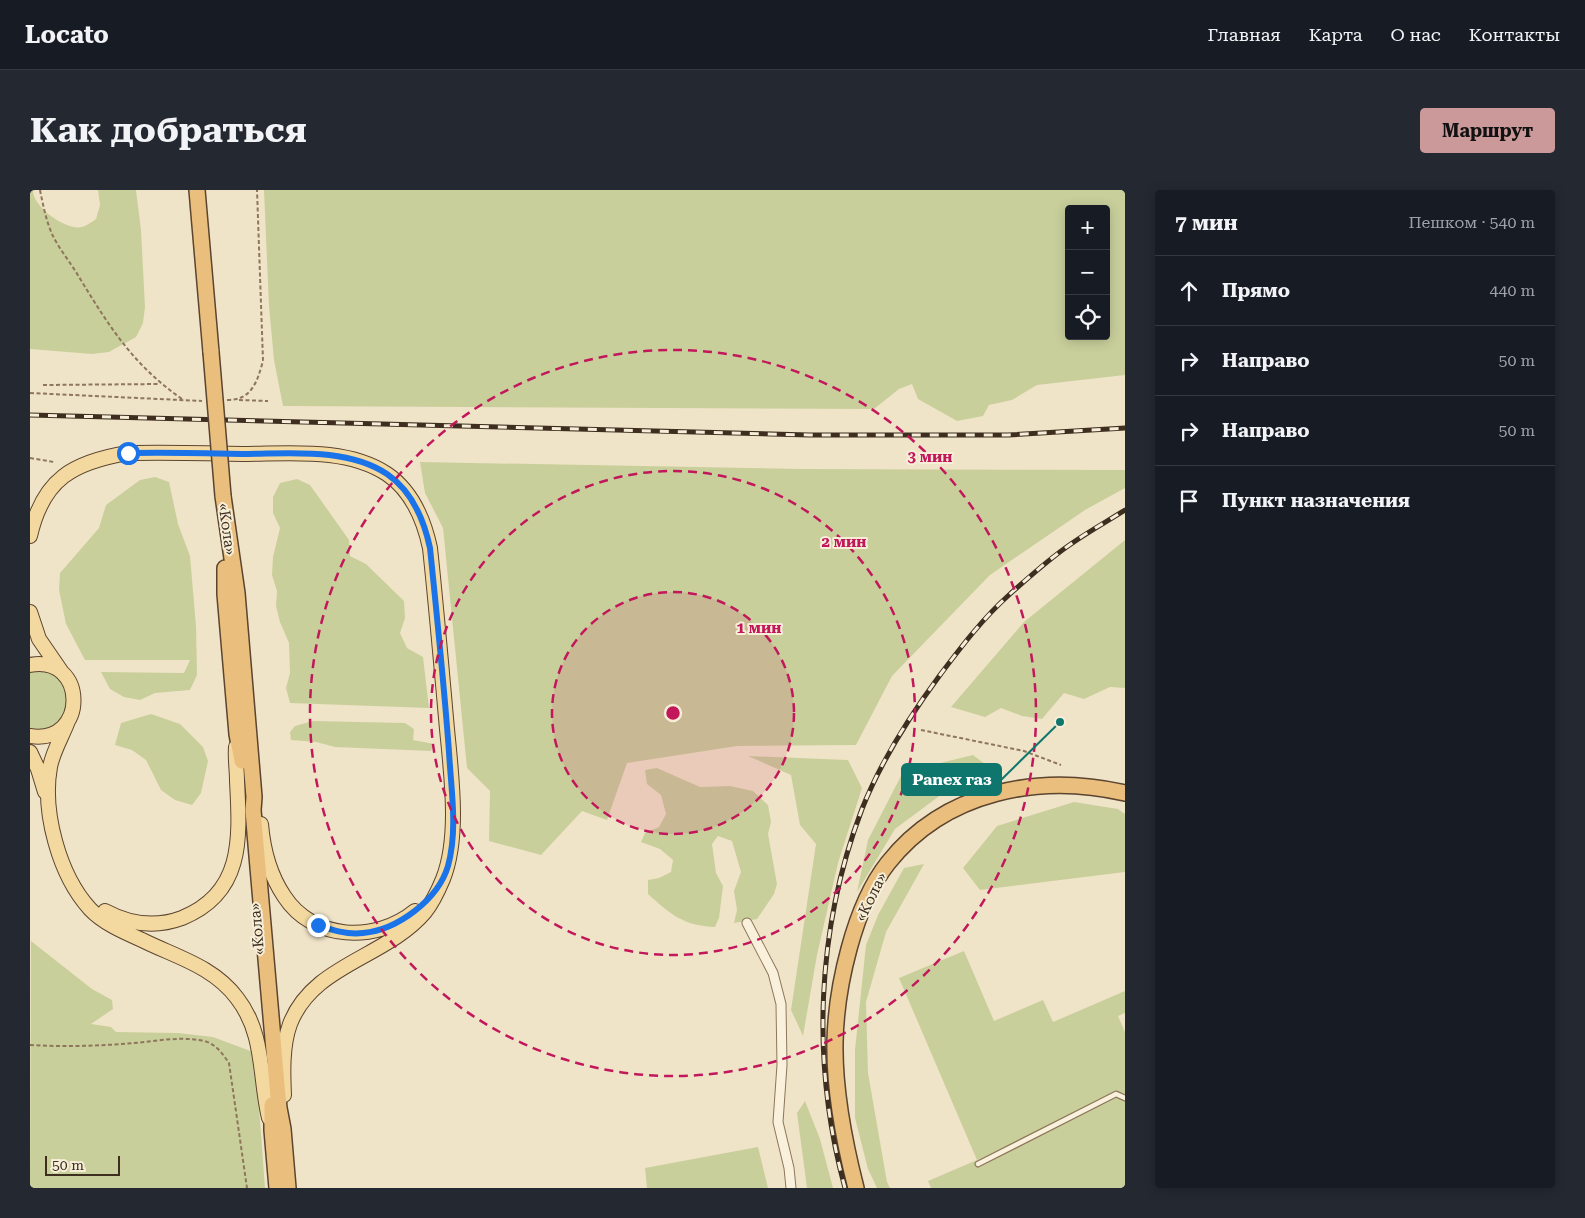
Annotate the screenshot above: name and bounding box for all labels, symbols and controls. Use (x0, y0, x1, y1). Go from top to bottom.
text: Locato (25, 21, 109, 49)
text: Главная (1208, 24, 1281, 45)
text: Карта (1309, 24, 1363, 45)
text: О нас (1391, 24, 1441, 45)
text: Контакты (1469, 24, 1560, 45)
button: Маршрут (1420, 108, 1555, 153)
text: Как добраться (30, 110, 307, 151)
map controls (1065, 205, 1110, 340)
button: + (1065, 205, 1110, 250)
text: 7 мин (1175, 211, 1238, 235)
text: Пешком · 540 m (1408, 213, 1535, 232)
button: − (1065, 250, 1110, 295)
icon: ahead (1175, 277, 1203, 305)
text: Прямо (1222, 279, 1290, 302)
text: 440 m (1489, 281, 1535, 300)
button: locate (1065, 295, 1110, 340)
icon: right (1175, 347, 1203, 375)
text: Направо (1222, 349, 1309, 372)
text: 50 m (1498, 351, 1535, 370)
icon: right (1175, 417, 1203, 445)
text: Направо (1222, 419, 1309, 442)
text: 50 m (1498, 421, 1535, 440)
route start (117, 442, 140, 465)
text: 3 мин (908, 448, 952, 466)
icon: arrive (1175, 487, 1203, 515)
text: Пункт назначения (1222, 489, 1410, 512)
street label: «Кола» (214, 502, 240, 556)
text: 2 мин (822, 533, 866, 551)
text: 1 мин (737, 619, 781, 637)
centre of rings (664, 704, 682, 722)
callout: Panex газ (902, 764, 1001, 795)
text: Panex газ (912, 770, 992, 789)
street label: «Кола» (851, 870, 891, 924)
street label: «Кола» (246, 902, 268, 956)
route end (307, 914, 330, 937)
scale bar (45, 1153, 120, 1176)
text: 50 m (52, 1157, 84, 1173)

